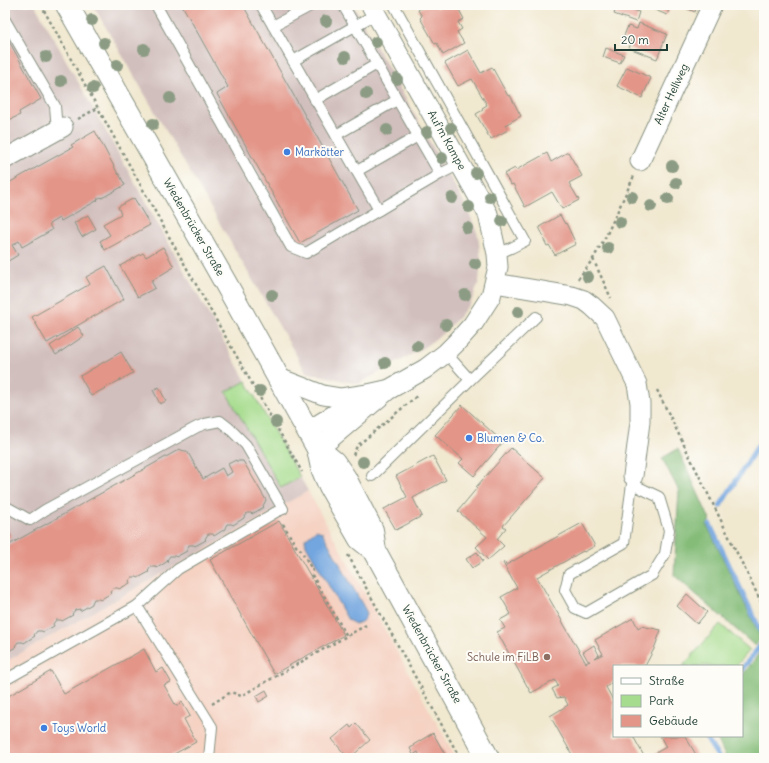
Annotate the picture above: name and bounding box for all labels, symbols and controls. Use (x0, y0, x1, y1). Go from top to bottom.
scale bar (615, 26, 667, 52)
text: 20 m (621, 32, 649, 47)
street label: Alter Hellweg (651, 61, 691, 127)
street label: Auf'm Kampe (425, 108, 469, 172)
place label: Markötter (295, 145, 344, 159)
marker: Markötter (282, 147, 292, 157)
street label: Wiedenbrücker Straße (160, 176, 228, 278)
place label: Blumen & Co. (477, 431, 544, 445)
marker: Blumen & Co. (464, 433, 474, 443)
street label: Wiedenbrücker Straße (399, 602, 465, 706)
place label: Schule im FiLB (467, 650, 539, 664)
marker: Schule im FiLB (542, 652, 552, 662)
legend (613, 665, 743, 737)
text: Straße (649, 673, 684, 688)
text: Park (649, 693, 674, 708)
text: Gebäude (649, 713, 698, 728)
place label: Toys World (52, 721, 107, 735)
marker: Toys World (39, 723, 49, 733)

